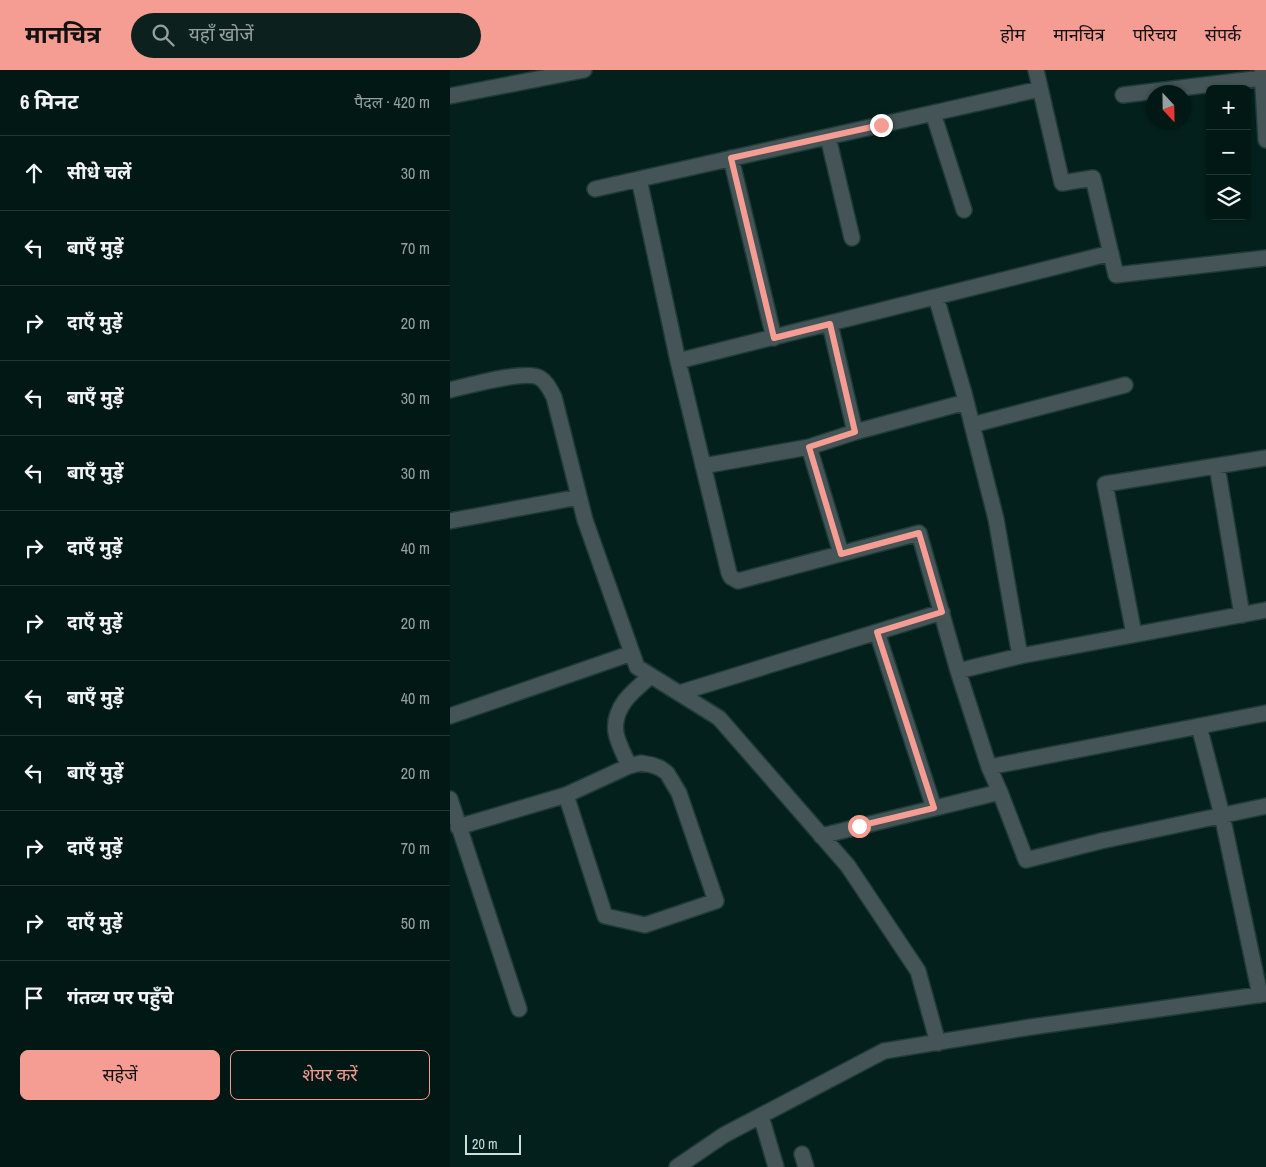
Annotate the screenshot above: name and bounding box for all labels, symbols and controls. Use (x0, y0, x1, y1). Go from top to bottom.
search box (131, 13, 481, 58)
text: मानचित्र (25, 18, 101, 50)
icon: search (149, 21, 177, 49)
text: यहाँ खोजें (189, 21, 254, 47)
text: होम (1000, 22, 1025, 47)
text: मानचित्र (1053, 22, 1105, 47)
text: परिचय (1133, 22, 1177, 47)
text: संपर्क (1205, 22, 1241, 47)
north arrow (1146, 85, 1191, 130)
map controls (1206, 85, 1251, 220)
button: + (1206, 85, 1251, 130)
text: 6 मिनट (20, 87, 78, 116)
text: पैदल · 420 m (354, 91, 430, 113)
route end (870, 114, 893, 137)
button: − (1206, 130, 1251, 175)
icon: ahead (20, 159, 48, 187)
text: सीधे चलें (67, 159, 131, 185)
text: 30 m (401, 162, 430, 184)
button: layers (1206, 175, 1251, 220)
icon: left (20, 234, 48, 262)
text: बाएँ मुड़ें (67, 234, 123, 260)
text: 70 m (401, 237, 430, 259)
icon: right (20, 309, 48, 337)
text: दाएँ मुड़ें (67, 309, 122, 335)
text: 20 m (401, 312, 430, 334)
icon: left (20, 384, 48, 412)
text: बाएँ मुड़ें (67, 384, 123, 410)
text: 30 m (401, 387, 430, 409)
icon: left (20, 459, 48, 487)
text: बाएँ मुड़ें (67, 459, 123, 485)
text: 30 m (401, 462, 430, 484)
icon: right (20, 534, 48, 562)
text: दाएँ मुड़ें (67, 534, 122, 560)
text: 40 m (401, 537, 430, 559)
icon: right (20, 609, 48, 637)
text: दाएँ मुड़ें (67, 609, 122, 635)
text: 20 m (401, 612, 430, 634)
icon: left (20, 684, 48, 712)
text: बाएँ मुड़ें (67, 684, 123, 710)
text: 40 m (401, 687, 430, 709)
icon: left (20, 759, 48, 787)
text: बाएँ मुड़ें (67, 759, 123, 785)
text: 20 m (401, 762, 430, 784)
route start (848, 815, 871, 838)
icon: right (20, 834, 48, 862)
text: दाएँ मुड़ें (67, 834, 122, 860)
text: 70 m (401, 837, 430, 859)
icon: right (20, 909, 48, 937)
text: दाएँ मुड़ें (67, 909, 122, 935)
text: 50 m (401, 912, 430, 934)
icon: arrive (20, 984, 48, 1012)
text: गंतव्य पर पहुँचे (67, 984, 173, 1010)
button: सहेजें (20, 1050, 220, 1100)
button: शेयर करें (230, 1050, 430, 1100)
scale bar (465, 1132, 521, 1155)
text: 20 m (472, 1135, 498, 1153)

